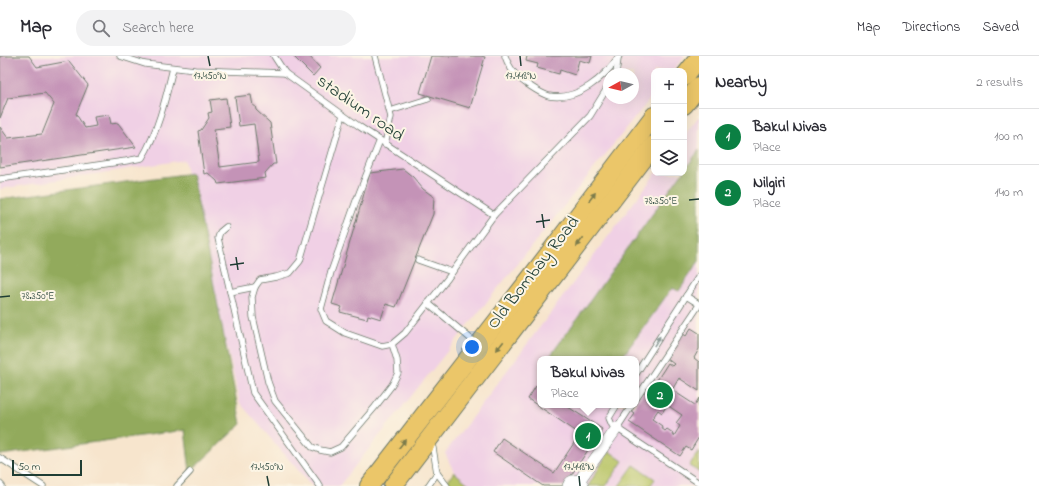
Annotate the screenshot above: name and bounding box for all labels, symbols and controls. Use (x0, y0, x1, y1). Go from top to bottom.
search box (76, 10, 356, 46)
text: Map (20, 14, 52, 41)
icon: search (90, 17, 112, 39)
text: Search here (122, 17, 194, 39)
text: Map (857, 17, 880, 38)
text: Directions (902, 17, 960, 38)
text: Saved (982, 17, 1019, 38)
north arrow (603, 68, 639, 104)
map controls (651, 68, 687, 176)
button: + (651, 68, 687, 104)
text: 17.450°N (194, 69, 227, 84)
street label: stadium road (311, 69, 409, 149)
text: 17.448°N (506, 69, 537, 84)
text: Nearby (715, 70, 767, 95)
text: 2 results (976, 73, 1023, 92)
button: − (651, 104, 687, 140)
text: Bakul Nivas (753, 116, 827, 138)
text: 1 (726, 127, 730, 146)
text: 100 m (994, 127, 1023, 146)
text: Place (753, 138, 781, 157)
button: layers (651, 140, 687, 176)
text: Nilgiri (753, 172, 785, 194)
text: 2 (725, 183, 731, 202)
text: 140 m (995, 183, 1023, 202)
one-way arrow (588, 192, 597, 203)
text: 78.350°E (645, 194, 677, 209)
text: Place (753, 194, 781, 213)
street label: Old Bombay Road (481, 211, 587, 335)
one-way arrow (575, 237, 584, 248)
text: 78.350°E (22, 289, 54, 304)
one-way arrow (653, 336, 661, 346)
your location (462, 337, 482, 357)
one-way arrow (496, 340, 505, 351)
popup (537, 356, 639, 408)
text: Bakul Nivas (551, 362, 625, 384)
pin: 2 (647, 380, 673, 410)
text: Place (551, 384, 579, 403)
pin: 1 (575, 421, 601, 451)
one-way arrow (398, 439, 406, 450)
scale bar (12, 458, 82, 477)
text: 50 m (18, 459, 40, 475)
text: 17.450°N (251, 460, 284, 475)
text: 17.448°N (564, 460, 595, 475)

